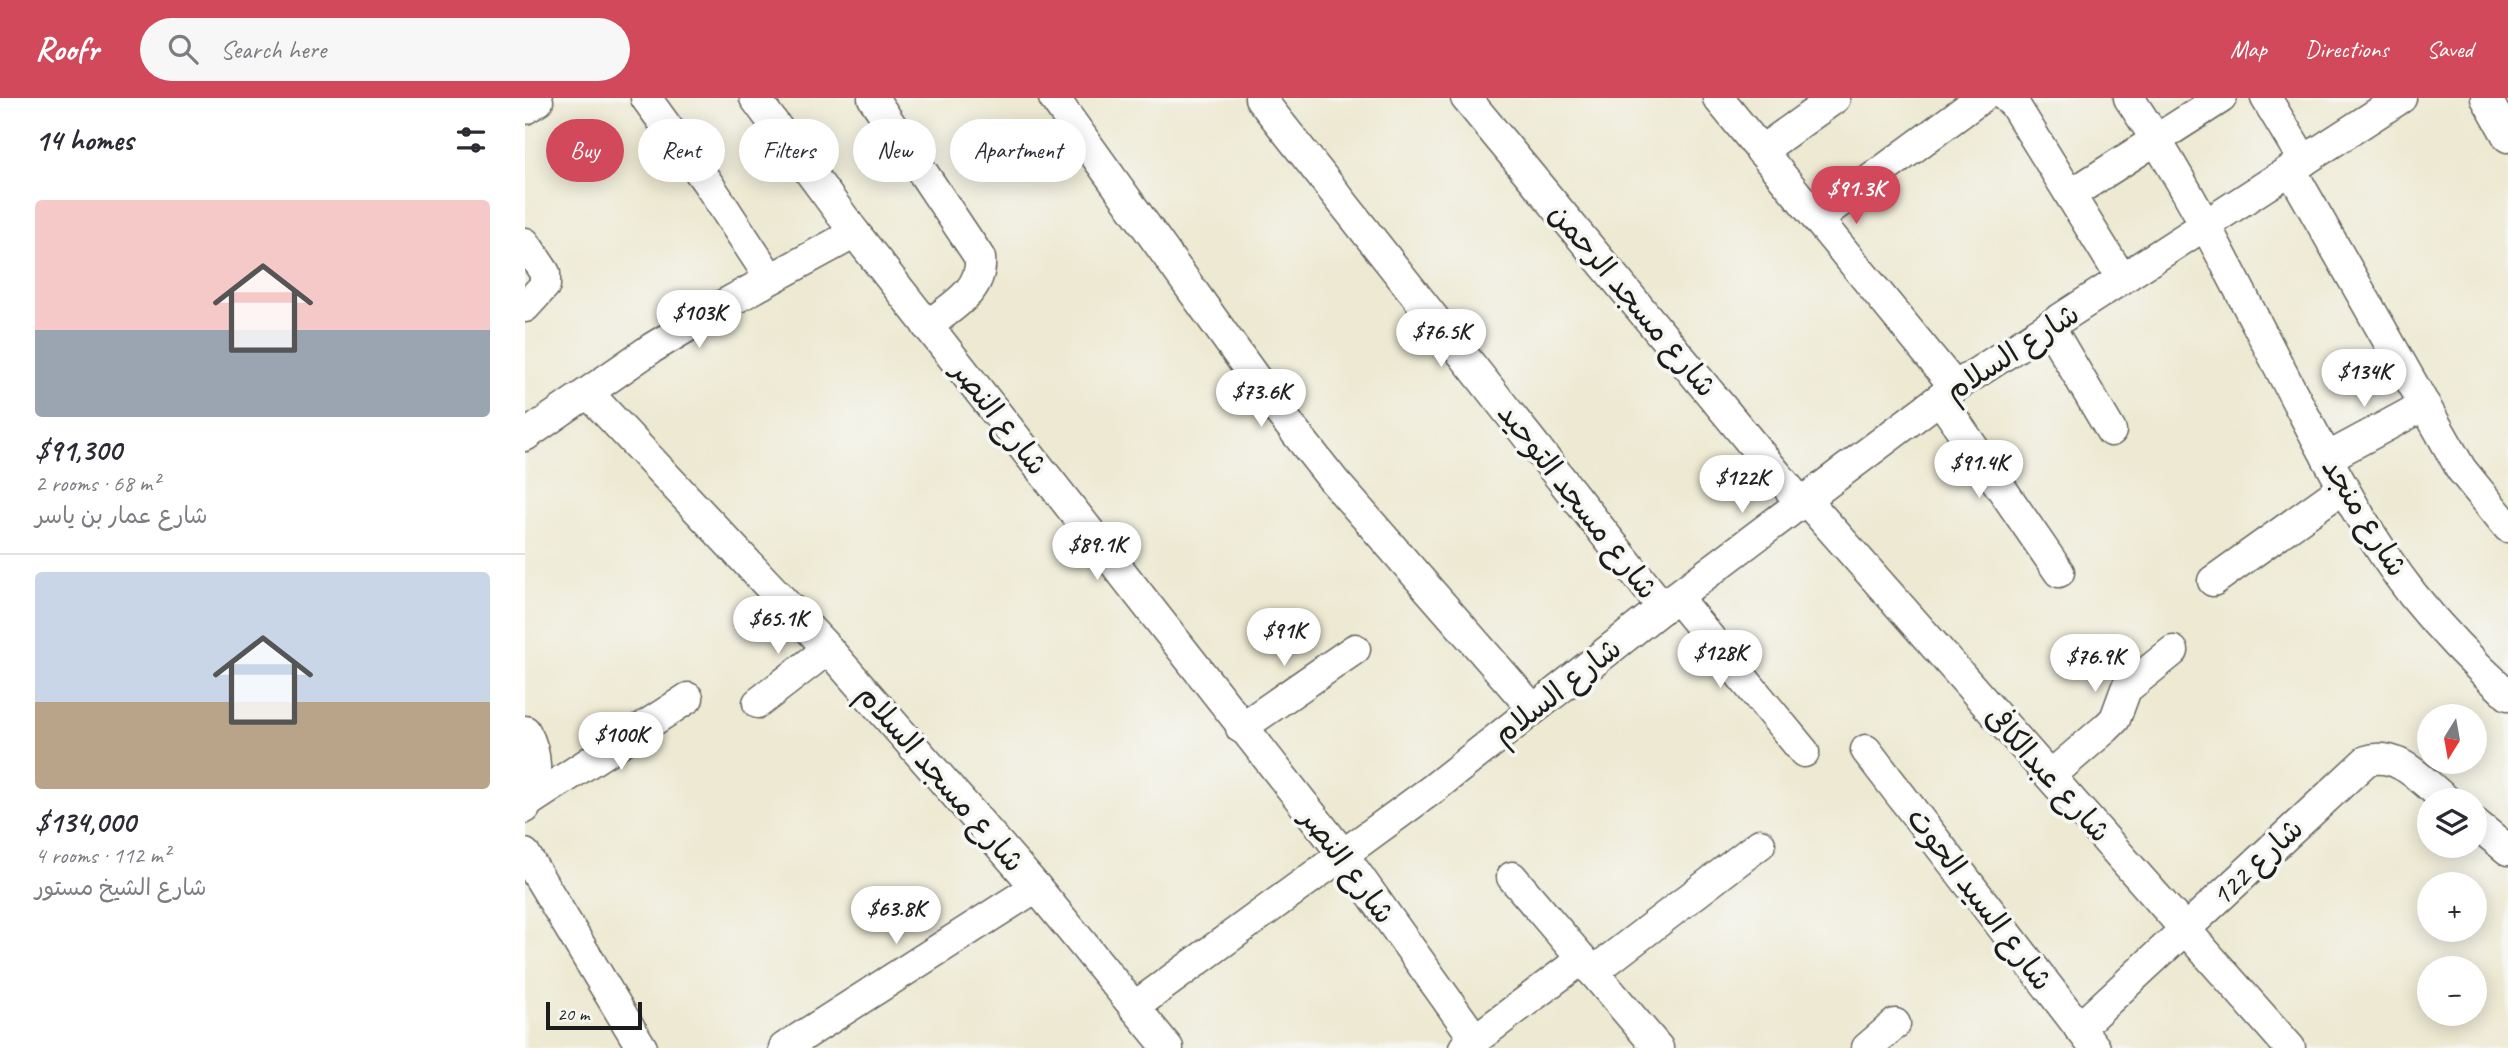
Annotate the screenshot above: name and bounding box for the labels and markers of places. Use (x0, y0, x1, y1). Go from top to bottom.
pin: $91.3K (1799, 166, 1913, 226)
pin: $103K (650, 290, 748, 350)
pin: $76.5K (1384, 310, 1498, 369)
pin: $134K (2315, 350, 2413, 409)
pin: $73.6K (1204, 370, 1318, 429)
pin: $91.4K (1922, 440, 2036, 500)
pin: $122K (1693, 456, 1791, 515)
pin: $89.1K (1040, 522, 1154, 582)
pin: $65.1K (721, 596, 835, 656)
pin: $91K (1243, 608, 1325, 668)
pin: $128K (1671, 630, 1769, 690)
pin: $76.9K (2038, 634, 2152, 694)
pin: $100K (572, 712, 670, 772)
pin: $63.8K (839, 886, 953, 946)

